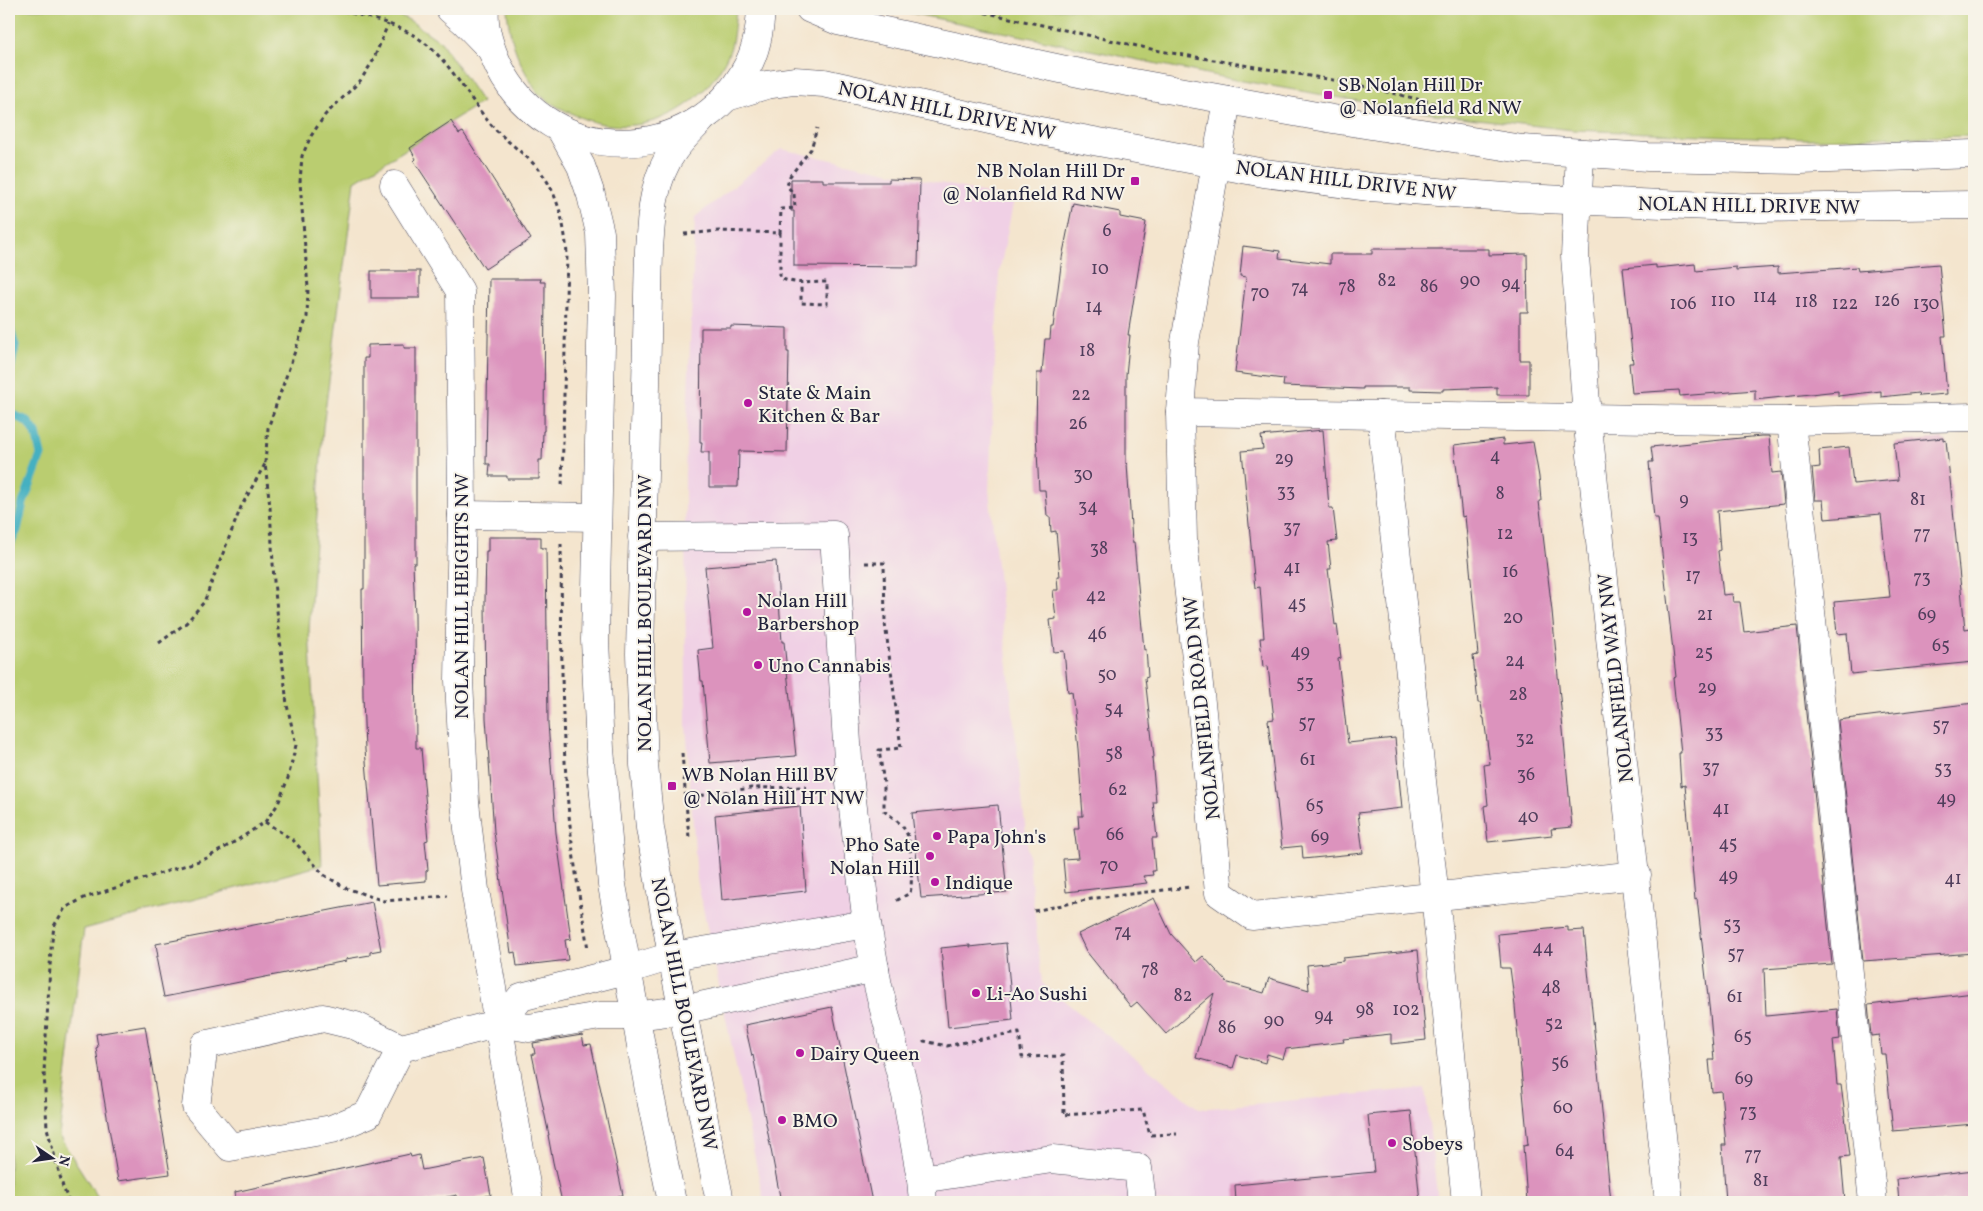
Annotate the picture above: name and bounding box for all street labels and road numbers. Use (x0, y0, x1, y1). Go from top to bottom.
street label: NOLAN HILL DRIVE NW (835, 75, 1058, 149)
street label: NOLAN HILL DRIVE NW (1234, 155, 1458, 209)
street label: NOLAN HILL DRIVE NW (1638, 191, 1860, 223)
street label: NOLAN HILL HEIGHTS NW (449, 473, 477, 719)
street label: NOLAN HILL BOULEVARD NW (632, 474, 660, 752)
street label: NOLANFIELD WAY NW (1592, 572, 1642, 784)
street label: NOLANFIELD ROAD NW (1177, 594, 1229, 821)
street label: NOLAN HILL BOULEVARD NW (643, 875, 723, 1153)

